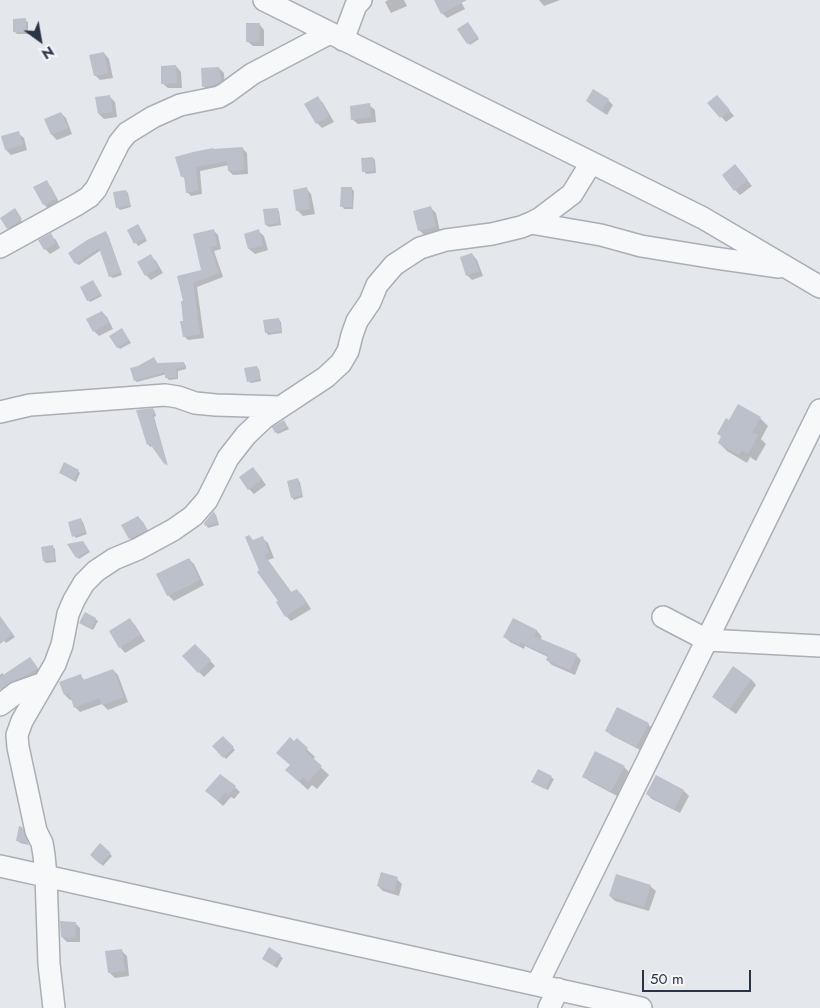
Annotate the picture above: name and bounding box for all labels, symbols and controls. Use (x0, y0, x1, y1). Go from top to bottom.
north arrow (15, 15, 65, 65)
text: N (38, 41, 58, 64)
scale bar (645, 960, 754, 992)
text: 50 m (650, 968, 684, 990)

